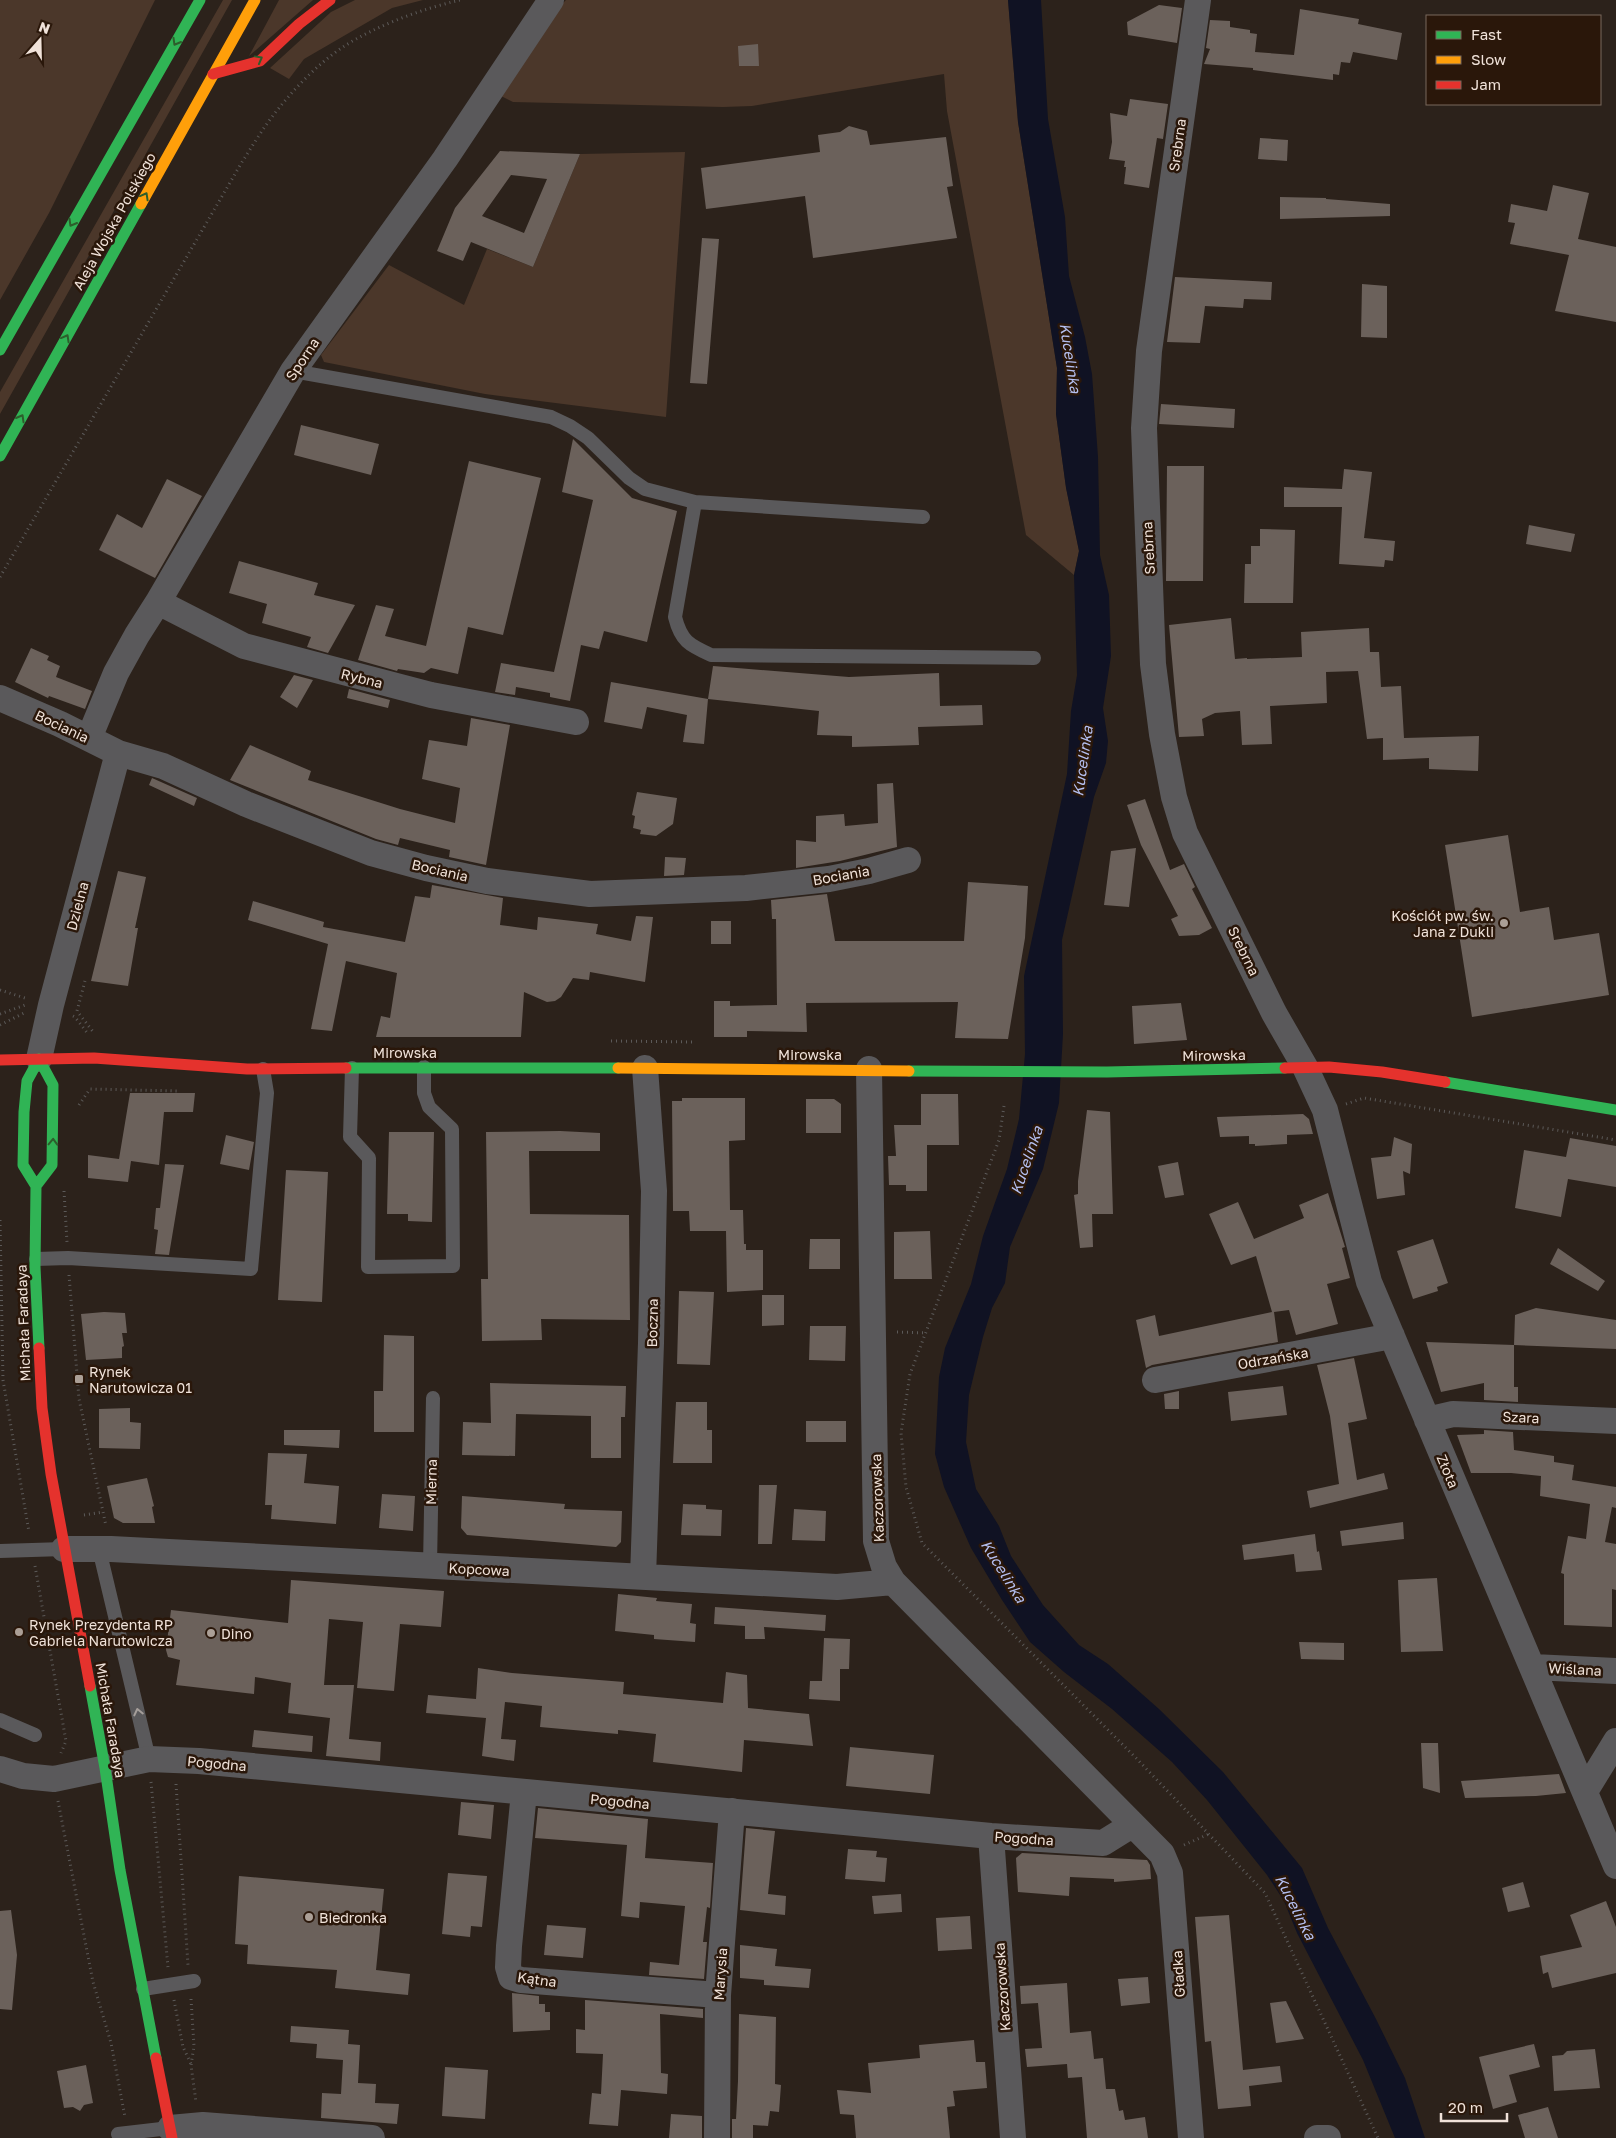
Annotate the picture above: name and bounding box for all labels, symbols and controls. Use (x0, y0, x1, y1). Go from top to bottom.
north arrow (15, 15, 65, 65)
legend (1426, 15, 1601, 105)
text: N (37, 18, 53, 37)
text: Fast (1471, 25, 1502, 43)
one-way arrow (172, 37, 182, 46)
text: Slow (1471, 50, 1506, 68)
one-way arrow (253, 55, 262, 65)
text: Jam (1471, 75, 1501, 93)
street label: Srebrna (1165, 118, 1189, 172)
street label: Aleja Wojska Polskiego (69, 149, 159, 293)
one-way arrow (139, 192, 149, 201)
one-way arrow (68, 218, 78, 227)
water label: Kucelinka (1057, 322, 1086, 395)
street label: Sporna (282, 334, 322, 384)
one-way arrow (60, 335, 70, 344)
one-way arrow (15, 415, 25, 424)
street label: Srebrna (1138, 521, 1158, 575)
street label: Rybna (339, 665, 385, 691)
street label: Bociania (32, 706, 92, 746)
water label: Kucelinka (1068, 724, 1096, 797)
street label: Bociania (410, 855, 470, 885)
street label: Bociania (811, 862, 871, 888)
street label: Dzielna (62, 880, 92, 932)
place label: Kościół pw. św. Jana z Dukli (1391, 907, 1494, 940)
marker: Kościół pw. św. Jana z Dukli (1498, 917, 1510, 929)
street label: Srebrna (1225, 923, 1263, 979)
street label: Mirowska (373, 1044, 437, 1061)
street label: Mirowska (778, 1046, 842, 1063)
street label: Mirowska (1182, 1046, 1246, 1064)
water label: Kucelinka (1006, 1123, 1046, 1196)
one-way arrow (47, 1138, 58, 1146)
street label: Michała Faradaya (12, 1264, 34, 1382)
street label: Boczna (643, 1298, 661, 1348)
street label: Odrzańska (1236, 1343, 1310, 1373)
place label: Rynek Narutowicza 01 (89, 1363, 192, 1396)
marker: Rynek Narutowicza 01 (73, 1373, 85, 1385)
street label: Szara (1502, 1408, 1540, 1426)
street label: Złota (1433, 1452, 1463, 1490)
street label: Kaczorowska (867, 1453, 887, 1543)
street label: Mierna (422, 1459, 440, 1505)
water label: Kucelinka (978, 1536, 1031, 1606)
street label: Kopcowa (448, 1559, 510, 1579)
place label: Rynek Prezydenta RP Gabriela Narutowicza (29, 1616, 173, 1649)
place label: Dino (221, 1625, 252, 1642)
marker: Rynek Prezydenta RP Gabriela Narutowicza (13, 1626, 25, 1638)
marker: Dino (205, 1627, 217, 1639)
street label: Wiślana (1548, 1659, 1602, 1679)
street label: Michała Faradaya (92, 1661, 130, 1779)
one-way arrow (133, 1707, 144, 1716)
street label: Pogodna (187, 1752, 247, 1774)
street label: Pogodna (590, 1790, 650, 1812)
street label: Pogodna (994, 1827, 1054, 1849)
water label: Kucelinka (1272, 1871, 1320, 1943)
place label: Biedronka (319, 1909, 387, 1926)
marker: Biedronka (303, 1911, 315, 1923)
street label: Kaczorowska (990, 1942, 1014, 2032)
street label: Marysia (710, 1947, 730, 2001)
street label: Gładka (1168, 1950, 1188, 1998)
street label: Kątna (516, 1968, 558, 1990)
scale bar (1441, 2090, 1507, 2122)
text: 20 m (1448, 2098, 1483, 2116)

